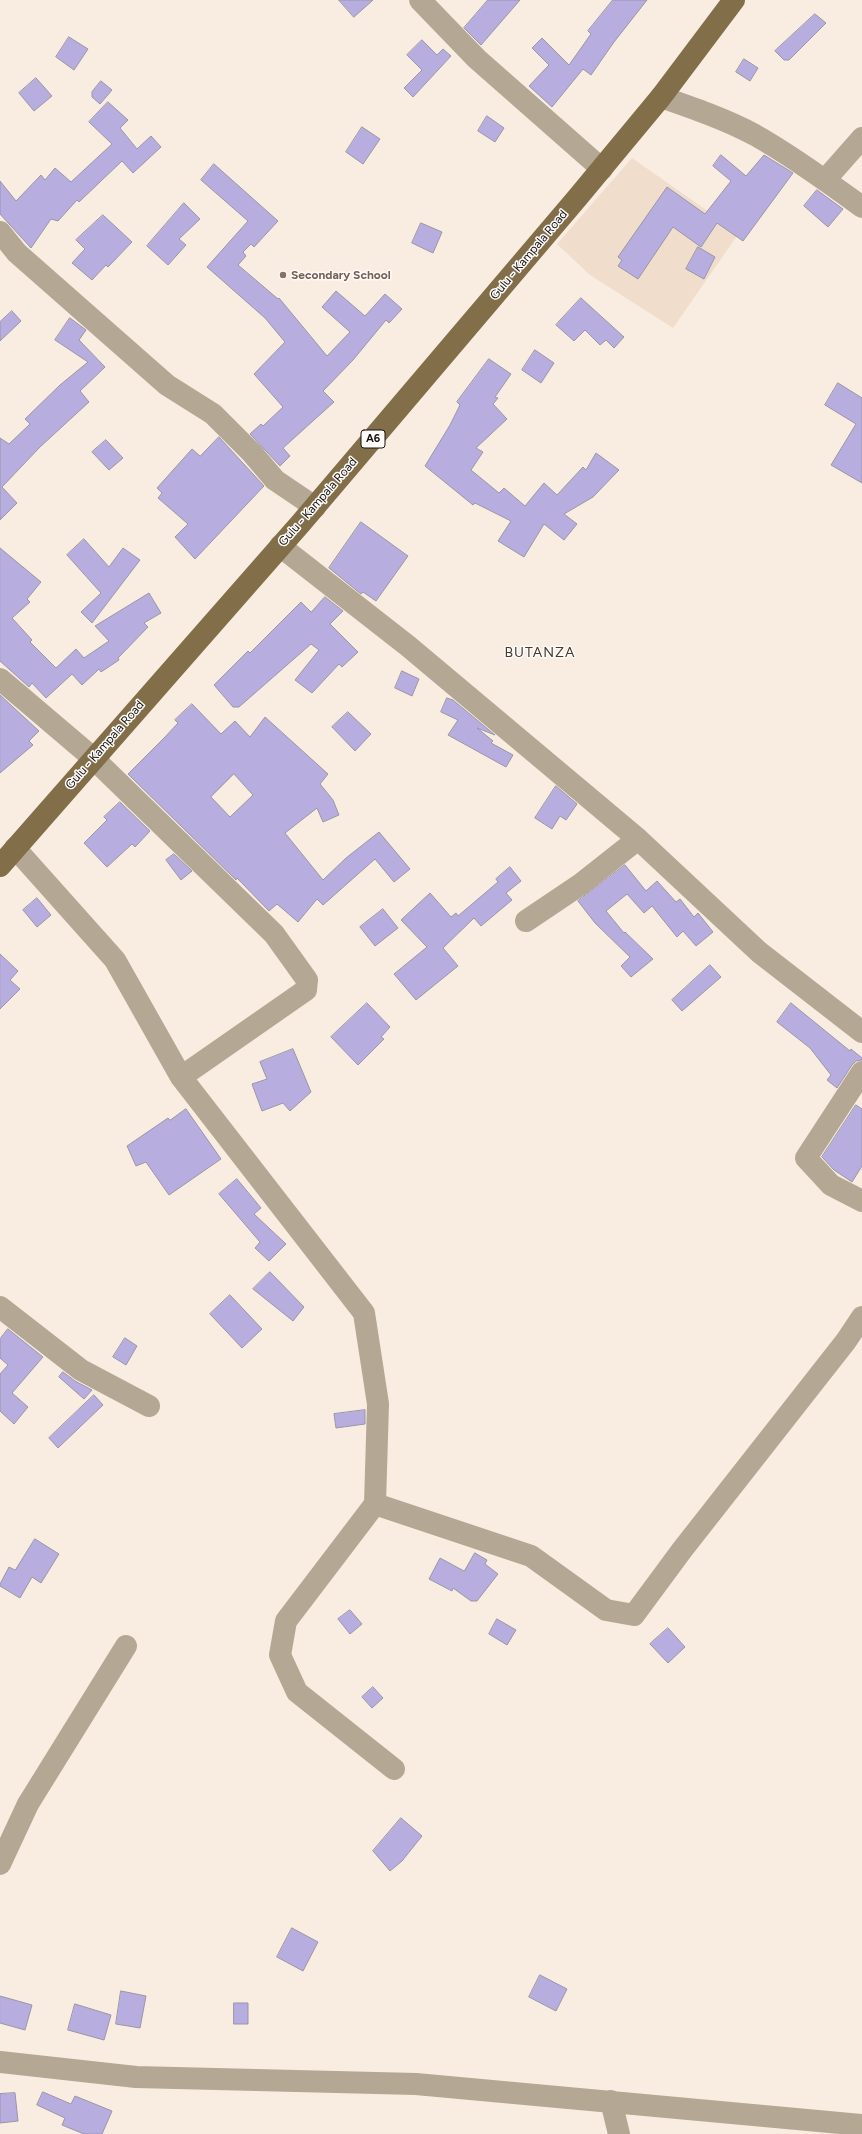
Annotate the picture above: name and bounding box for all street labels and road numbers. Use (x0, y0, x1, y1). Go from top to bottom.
street label: Gulu - Kampala Road (487, 207, 571, 303)
road number: A6 (361, 430, 385, 448)
street label: Gulu - Kampala Road (276, 455, 360, 549)
street label: Gulu - Kampala Road (63, 698, 147, 792)

